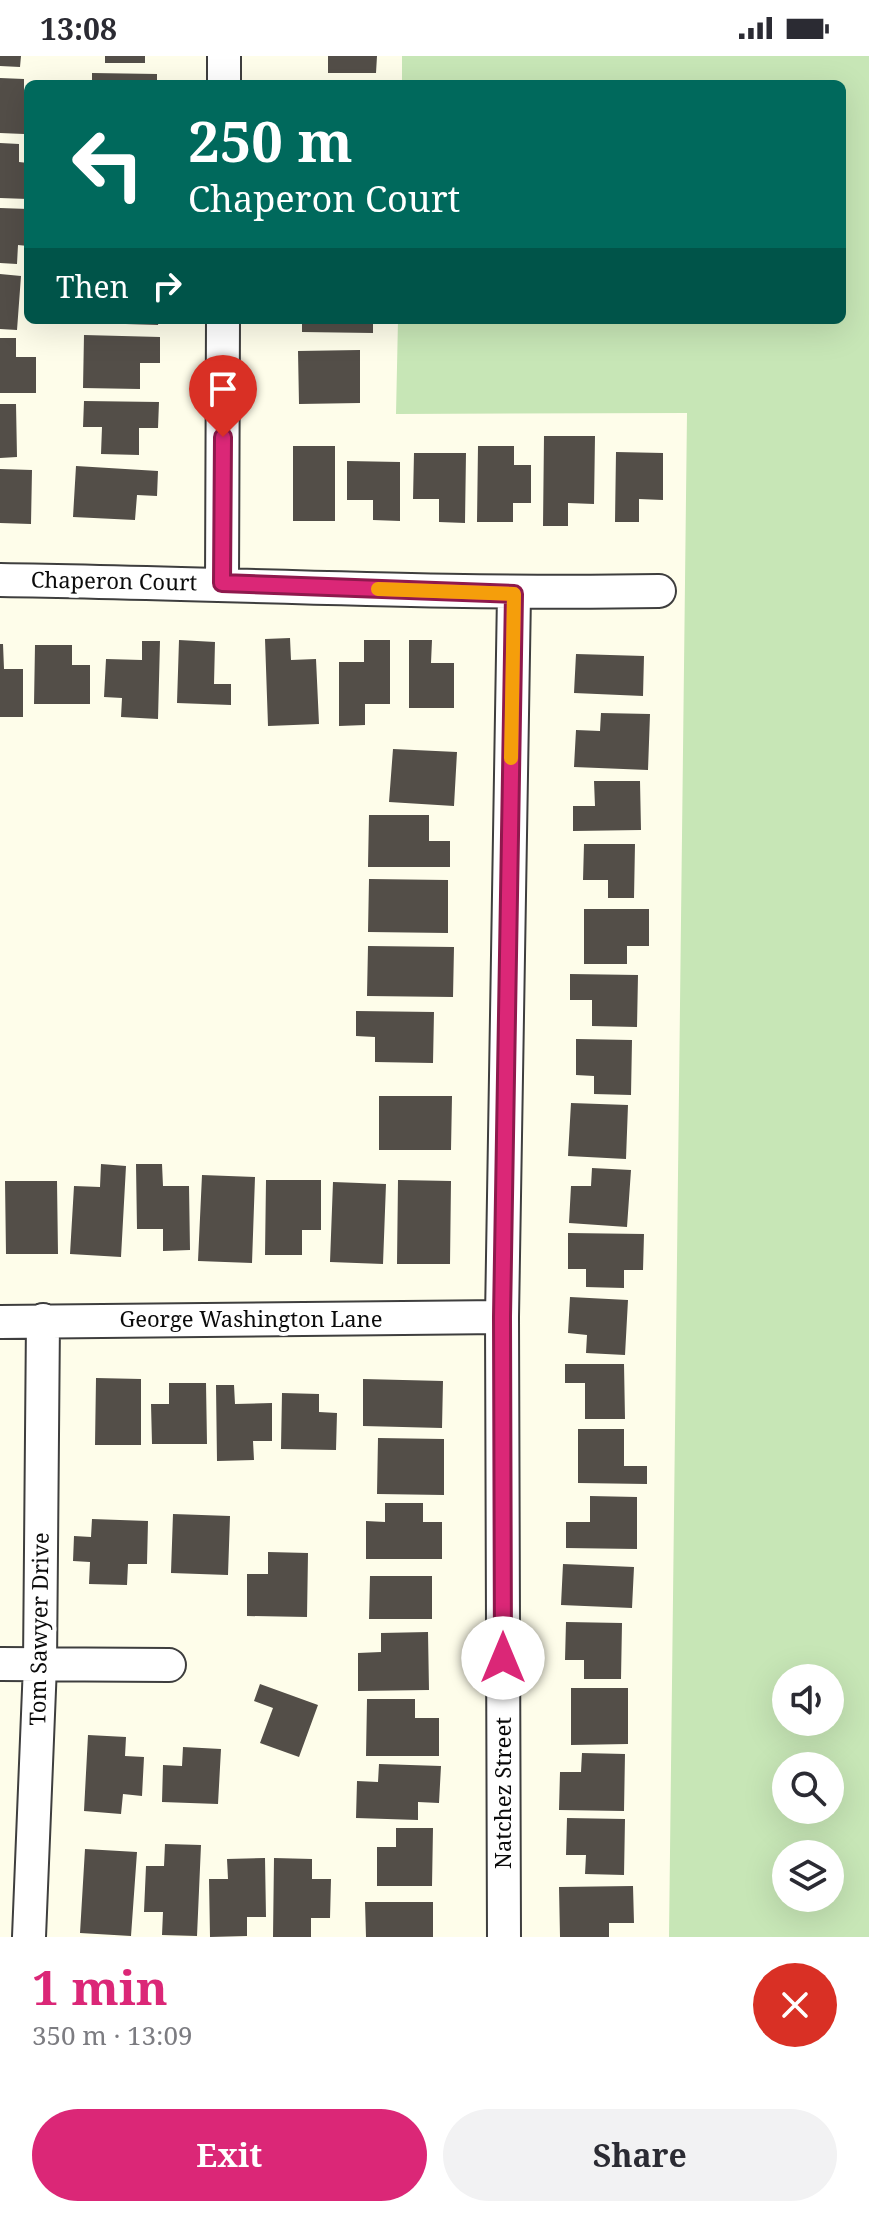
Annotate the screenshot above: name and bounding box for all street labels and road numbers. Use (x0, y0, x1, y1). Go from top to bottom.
street label: Chaperon Court (31, 564, 198, 596)
street label: George Washington Lane (119, 1303, 383, 1333)
street label: Tom Sawyer Drive (21, 1532, 55, 1726)
street label: Natchez Street (487, 1717, 517, 1869)

